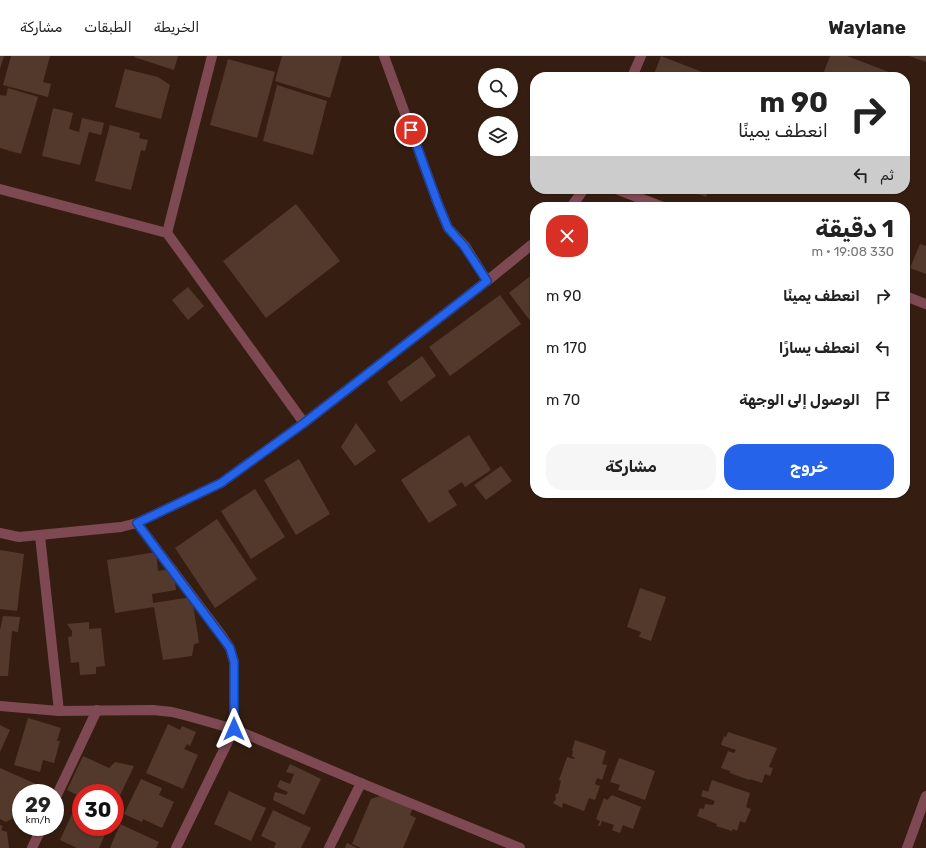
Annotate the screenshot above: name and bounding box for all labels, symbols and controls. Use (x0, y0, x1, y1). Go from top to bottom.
text: Waylane (828, 16, 906, 39)
text: مشاركة (20, 19, 62, 36)
text: الطبقات (84, 19, 132, 36)
text: الخريطة (154, 19, 199, 36)
map controls (478, 68, 518, 156)
button: search (478, 68, 518, 108)
text: 90 m (759, 86, 828, 119)
icon: right (842, 88, 894, 140)
pin (394, 113, 428, 147)
button: layers (478, 116, 518, 156)
icon: arrive (400, 119, 422, 141)
text: انعطف يمينًا (738, 120, 828, 142)
icon: left (850, 164, 872, 186)
text: ثم (880, 166, 894, 184)
button: close (546, 215, 588, 257)
text: 1 دقيقة (815, 215, 894, 243)
text: 330 m · 19:08 (812, 244, 894, 259)
icon: right (872, 285, 894, 307)
text: 90 m (546, 287, 581, 305)
text: انعطف يمينًا (783, 287, 860, 305)
icon: left (872, 337, 894, 359)
text: 170 m (546, 339, 587, 357)
text: انعطف يسارًا (779, 339, 860, 357)
icon: arrive (872, 389, 894, 411)
text: 70 m (546, 391, 580, 409)
text: الوصول إلى الوجهة (739, 391, 860, 409)
button: مشاركة (546, 444, 716, 490)
button: خروج (724, 444, 894, 490)
position arrow (213, 708, 255, 750)
speed limit sign: 30 (72, 784, 124, 836)
text: 29 (25, 793, 51, 817)
text: km/h (26, 814, 50, 826)

